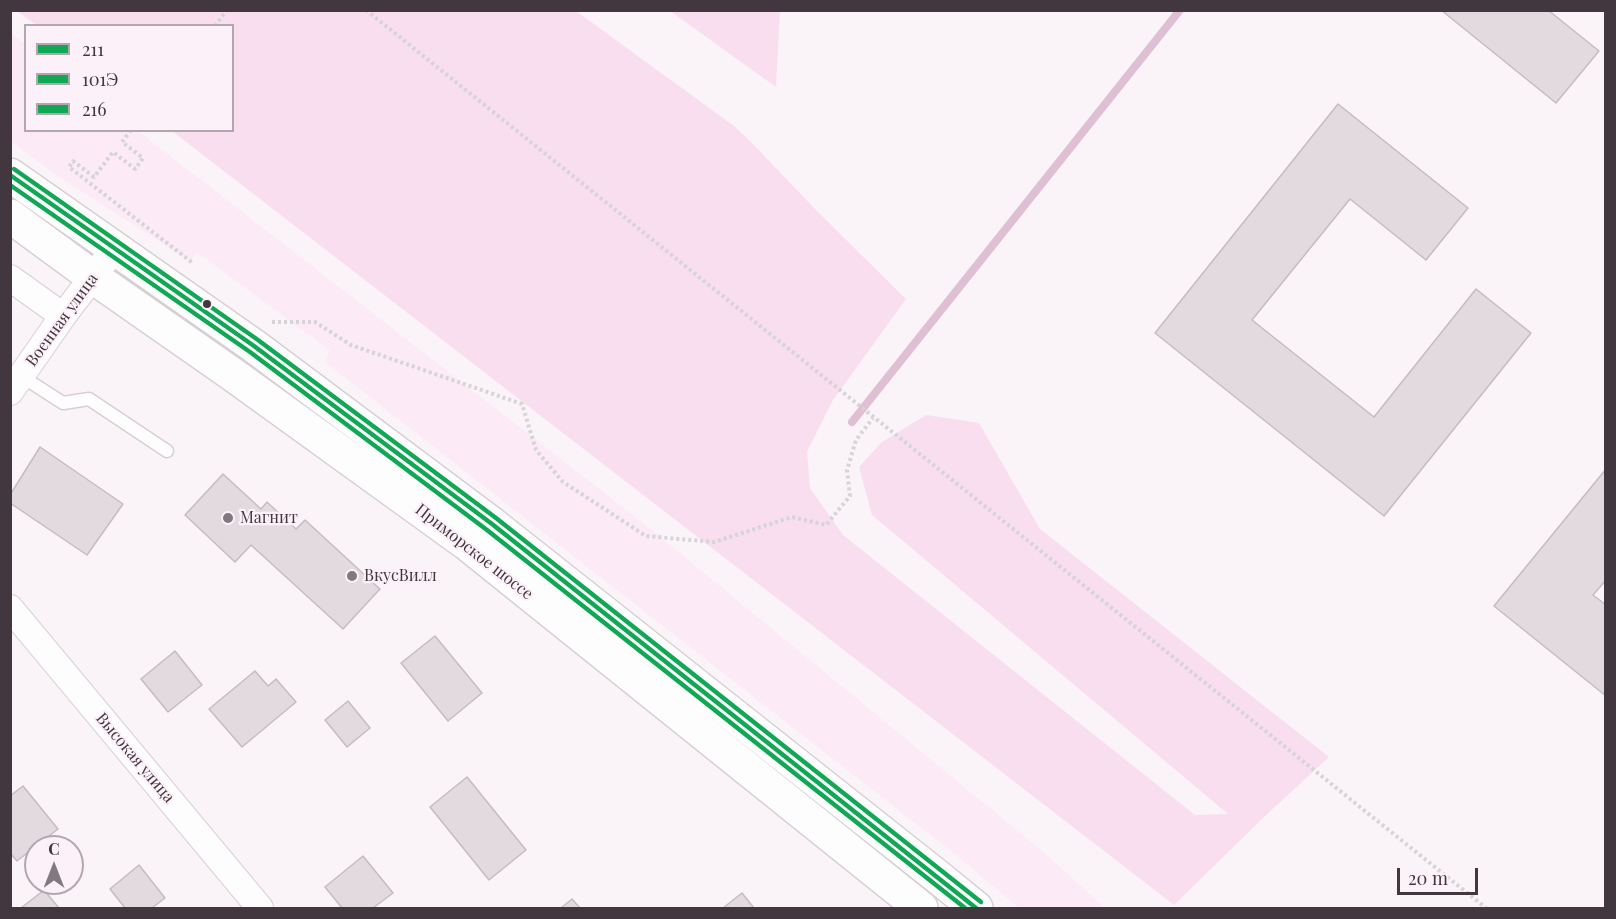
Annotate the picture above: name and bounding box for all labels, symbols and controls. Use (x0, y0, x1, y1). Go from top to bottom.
legend (24, 24, 234, 132)
text: 211 (82, 37, 104, 61)
text: 101Э (82, 67, 119, 91)
text: 216 (82, 97, 107, 121)
street label: Военная улица (22, 270, 102, 370)
unlabelled marker (201, 298, 213, 310)
street label: Приморское шоссе (411, 500, 537, 604)
place label: Магнит (240, 508, 298, 528)
marker: Магнит (221, 511, 235, 525)
place label: ВкусВилл (364, 566, 437, 586)
marker: ВкусВилл (345, 569, 359, 583)
street label: Высокая улица (92, 709, 178, 807)
north arrow (24, 835, 84, 895)
text: С (48, 838, 60, 859)
scale bar (1400, 856, 1481, 894)
text: 20 m (1408, 866, 1448, 890)

